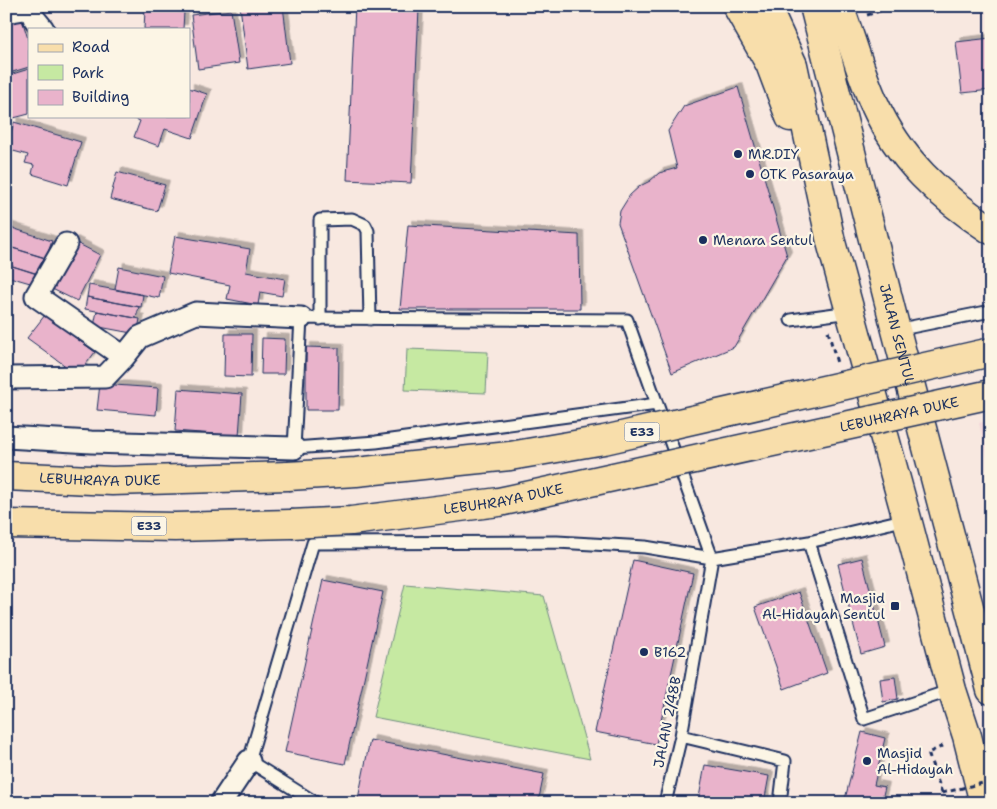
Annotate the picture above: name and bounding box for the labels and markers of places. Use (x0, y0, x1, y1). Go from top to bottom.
place label: MR.DIY (748, 145, 800, 163)
marker: MR.DIY (732, 148, 744, 160)
place label: OTK Pasaraya (760, 165, 854, 183)
marker: OTK Pasaraya (744, 168, 756, 180)
place label: Menara Sentul (713, 231, 813, 249)
marker: Menara Sentul (697, 234, 709, 246)
place label: Masjid Al-Hidayah Sentul (762, 589, 886, 623)
marker: Masjid Al-Hidayah Sentul (889, 600, 901, 612)
place label: B162 (654, 643, 686, 661)
marker: B162 (638, 646, 650, 658)
place label: Masjid Al-Hidayah (877, 744, 953, 778)
marker: Masjid Al-Hidayah (861, 755, 873, 767)

